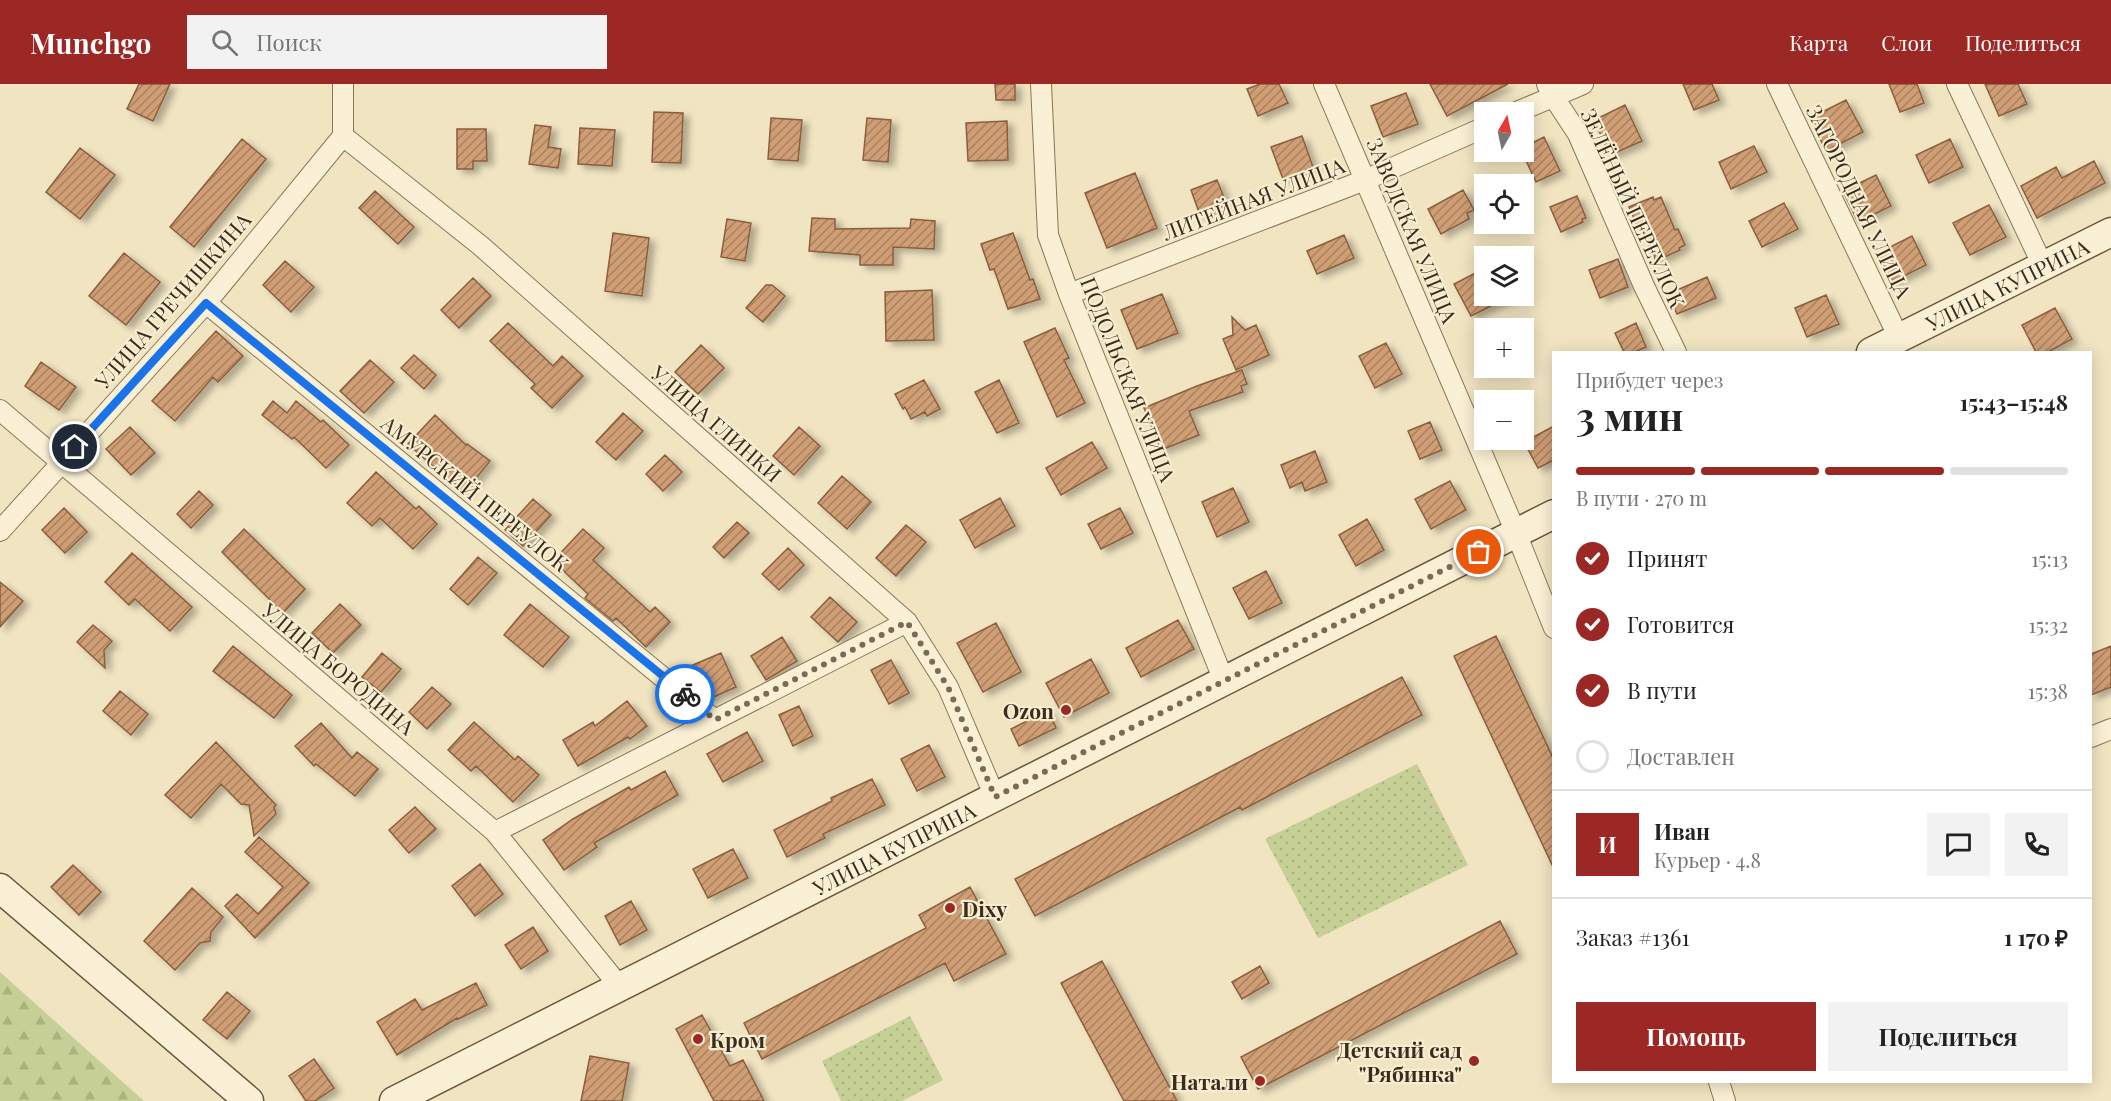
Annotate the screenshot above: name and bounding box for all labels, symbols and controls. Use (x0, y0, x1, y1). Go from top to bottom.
search box (187, 15, 607, 69)
text: Munchgo (30, 24, 151, 61)
icon: search (208, 26, 241, 59)
text: Поиск (256, 27, 322, 57)
text: Карта (1789, 28, 1848, 56)
text: Слои (1881, 28, 1932, 56)
text: Поделиться (1965, 28, 2081, 56)
street label: ЗАГОРОДНАЯ УЛИЦА (1801, 100, 1919, 303)
north arrow (1474, 102, 1534, 162)
map controls (1474, 102, 1534, 450)
street label: ЗЕЛЁНЫЙ ПЕРЕУЛОК (1575, 104, 1693, 312)
street label: ЗАВОДСКАЯ УЛИЦА (1361, 133, 1465, 328)
street label: ЛИТЕЙНАЯ УЛИЦА (1157, 150, 1349, 246)
button: locate (1474, 174, 1534, 234)
street label: УЛИЦА ГРЕЧИШКИНА (87, 205, 257, 395)
street label: УЛИЦА КУПРИНА (1920, 231, 2094, 337)
button: layers (1474, 246, 1534, 306)
street label: ПОДОЛЬСКАЯ УЛИЦА (1075, 273, 1183, 486)
button: + (1474, 318, 1534, 378)
street label: УЛИЦА ГЛИНКИ (645, 358, 788, 487)
text: Прибудет через (1576, 366, 1723, 393)
text: 15:43–15:48 (1960, 387, 2068, 417)
text: 3 мин (1576, 389, 1683, 441)
button: − (1474, 390, 1534, 450)
street label: АМУРСКИЙ ПЕРЕУЛОК (376, 408, 576, 577)
pin (49, 421, 100, 472)
icon: home (58, 430, 91, 463)
text: В пути · 270 m (1576, 484, 1707, 511)
pin (1453, 526, 1504, 577)
icon: bag (1462, 535, 1495, 568)
icon: check (1576, 542, 1609, 575)
text: Принят (1627, 543, 1707, 573)
text: 15:13 (2031, 545, 2068, 572)
street label: УЛИЦА БОРОДИНА (256, 595, 422, 741)
icon: check (1576, 608, 1609, 641)
text: Готовится (1627, 609, 1734, 639)
text: 15:32 (2029, 611, 2068, 638)
courier (655, 664, 715, 724)
icon: check (1576, 674, 1609, 707)
text: В пути (1627, 675, 1697, 705)
text: 15:38 (2028, 677, 2068, 704)
icon: bike (669, 678, 702, 711)
place label: Ozon (1003, 696, 1054, 724)
marker: Ozon (1059, 703, 1073, 717)
text: Доставлен (1627, 741, 1735, 771)
street label: УЛИЦА КУПРИНА (807, 795, 981, 901)
button: chat (1927, 813, 1990, 876)
button: phone (2005, 813, 2068, 876)
text: Иван (1654, 816, 1710, 846)
text: И (1598, 829, 1617, 859)
text: Курьер · 4.8 (1654, 846, 1761, 873)
place label: Dixy (962, 894, 1007, 922)
marker: Dixy (943, 901, 957, 915)
text: Заказ #1361 (1576, 922, 1690, 952)
text: 1 170 ₽ (2004, 922, 2068, 952)
button: Помощь (1576, 1002, 1816, 1071)
button: Поделиться (1828, 1002, 2068, 1071)
place label: Кром (710, 1025, 766, 1053)
marker: Кром (691, 1032, 705, 1046)
place label: Детский сад "Рябинка" (1337, 1035, 1462, 1087)
marker: Детский сад "Рябинка" (1467, 1054, 1481, 1068)
place label: Натали (1171, 1067, 1248, 1095)
marker: Натали (1253, 1074, 1267, 1088)

